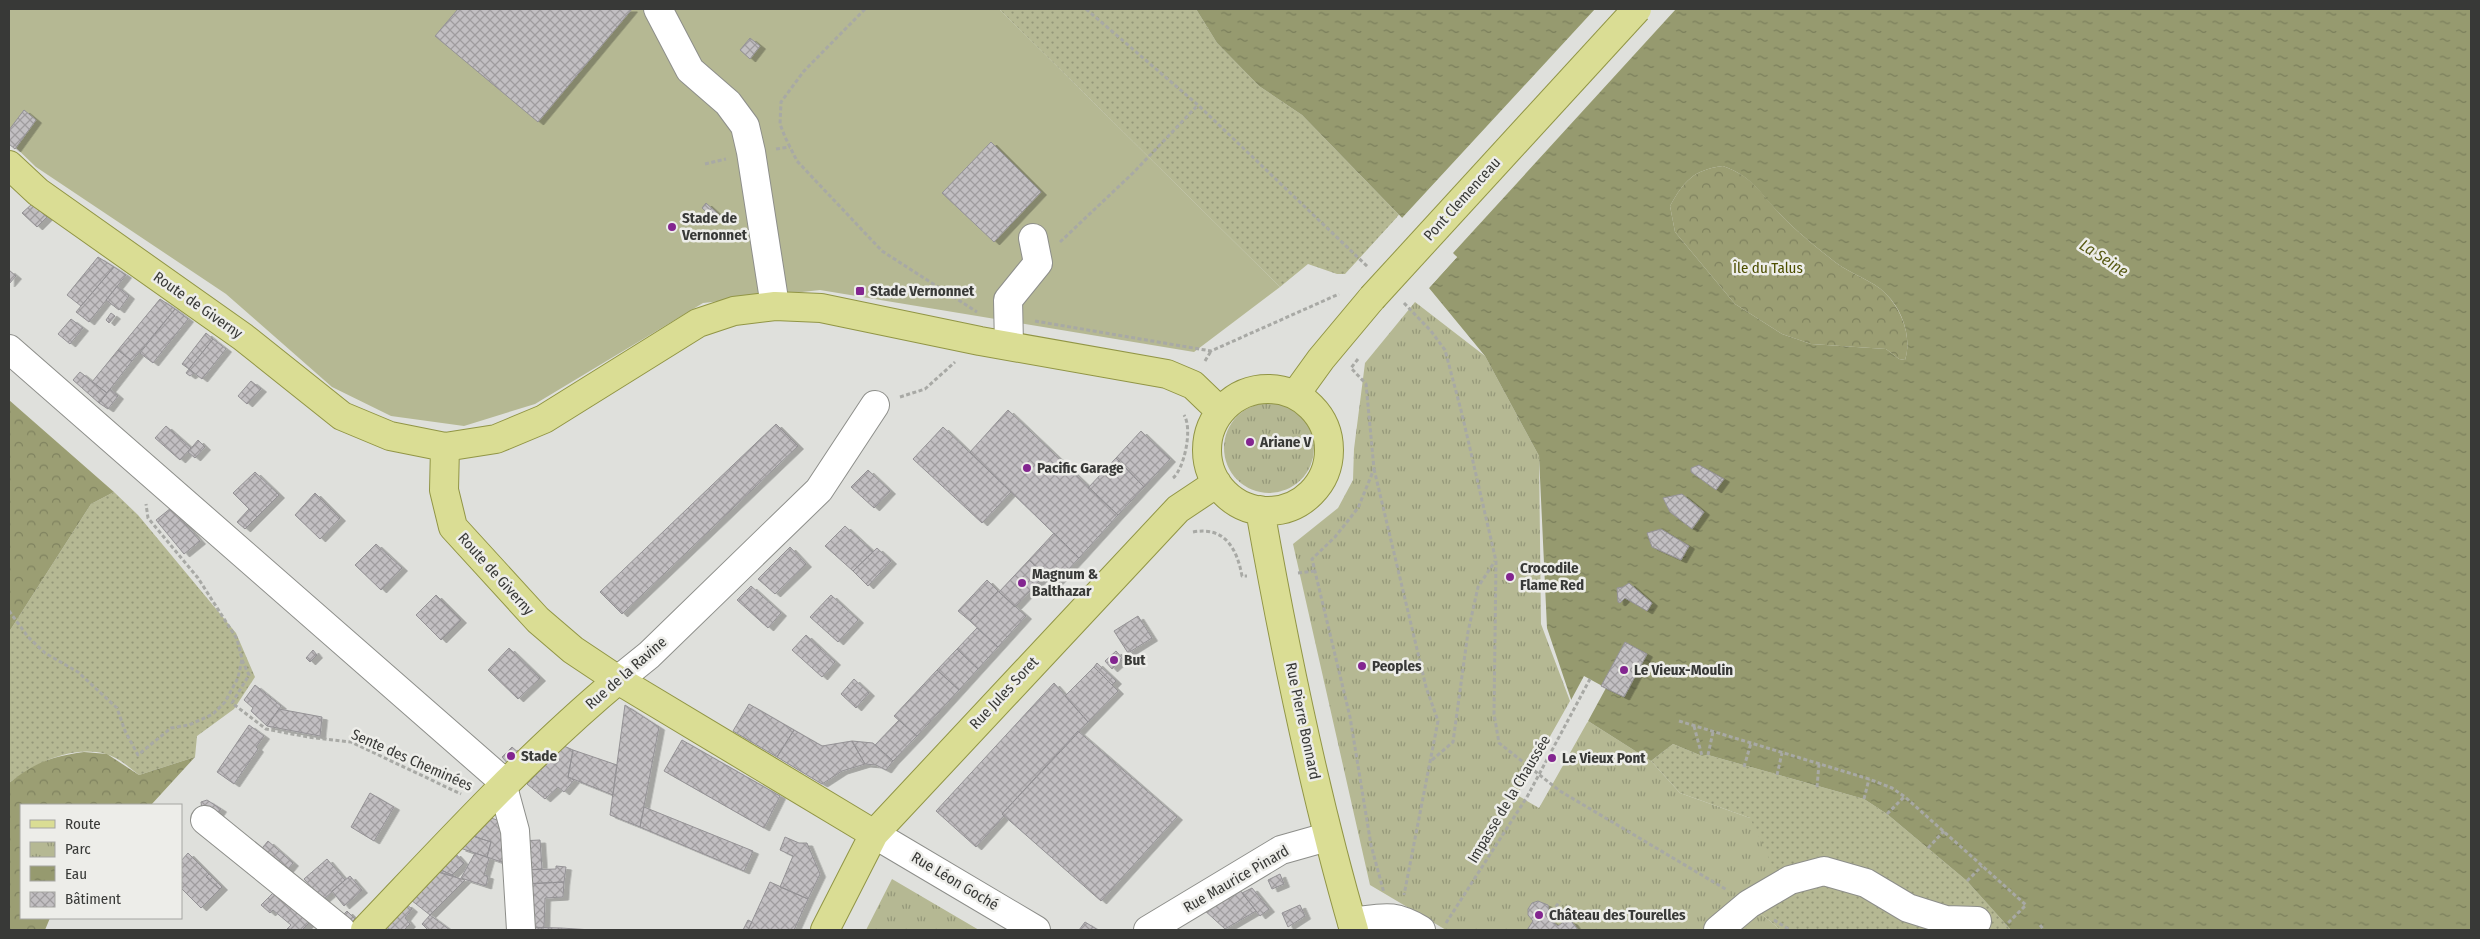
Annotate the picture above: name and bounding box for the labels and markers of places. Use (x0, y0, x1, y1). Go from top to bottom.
place label: Stade de Vernonnet (681, 209, 748, 244)
marker: Stade de Vernonnet (666, 221, 678, 233)
place label: Stade Vernonnet (870, 282, 975, 300)
marker: Stade Vernonnet (854, 285, 866, 297)
place label: Ariane V (1259, 433, 1313, 451)
marker: Ariane V (1244, 436, 1256, 448)
place label: Pacific Garage (1037, 459, 1124, 477)
marker: Pacific Garage (1021, 462, 1033, 474)
place label: Crocodile Flame Red (1520, 559, 1584, 594)
place label: Magnum & Balthazar (1032, 565, 1099, 600)
marker: Crocodile Flame Red (1504, 571, 1516, 583)
marker: Magnum & Balthazar (1016, 577, 1028, 589)
place label: But (1124, 651, 1146, 669)
marker: But (1108, 654, 1120, 666)
place label: Peoples (1372, 657, 1422, 675)
marker: Peoples (1356, 660, 1368, 672)
place label: Le Vieux-Moulin (1634, 661, 1733, 679)
marker: Le Vieux-Moulin (1618, 664, 1630, 676)
place label: Stade (521, 747, 558, 765)
place label: Le Vieux Pont (1562, 749, 1646, 767)
marker: Stade (505, 750, 517, 762)
marker: Le Vieux Pont (1546, 752, 1558, 764)
place label: Château des Tourelles (1549, 906, 1686, 924)
marker: Château des Tourelles (1533, 909, 1545, 921)

